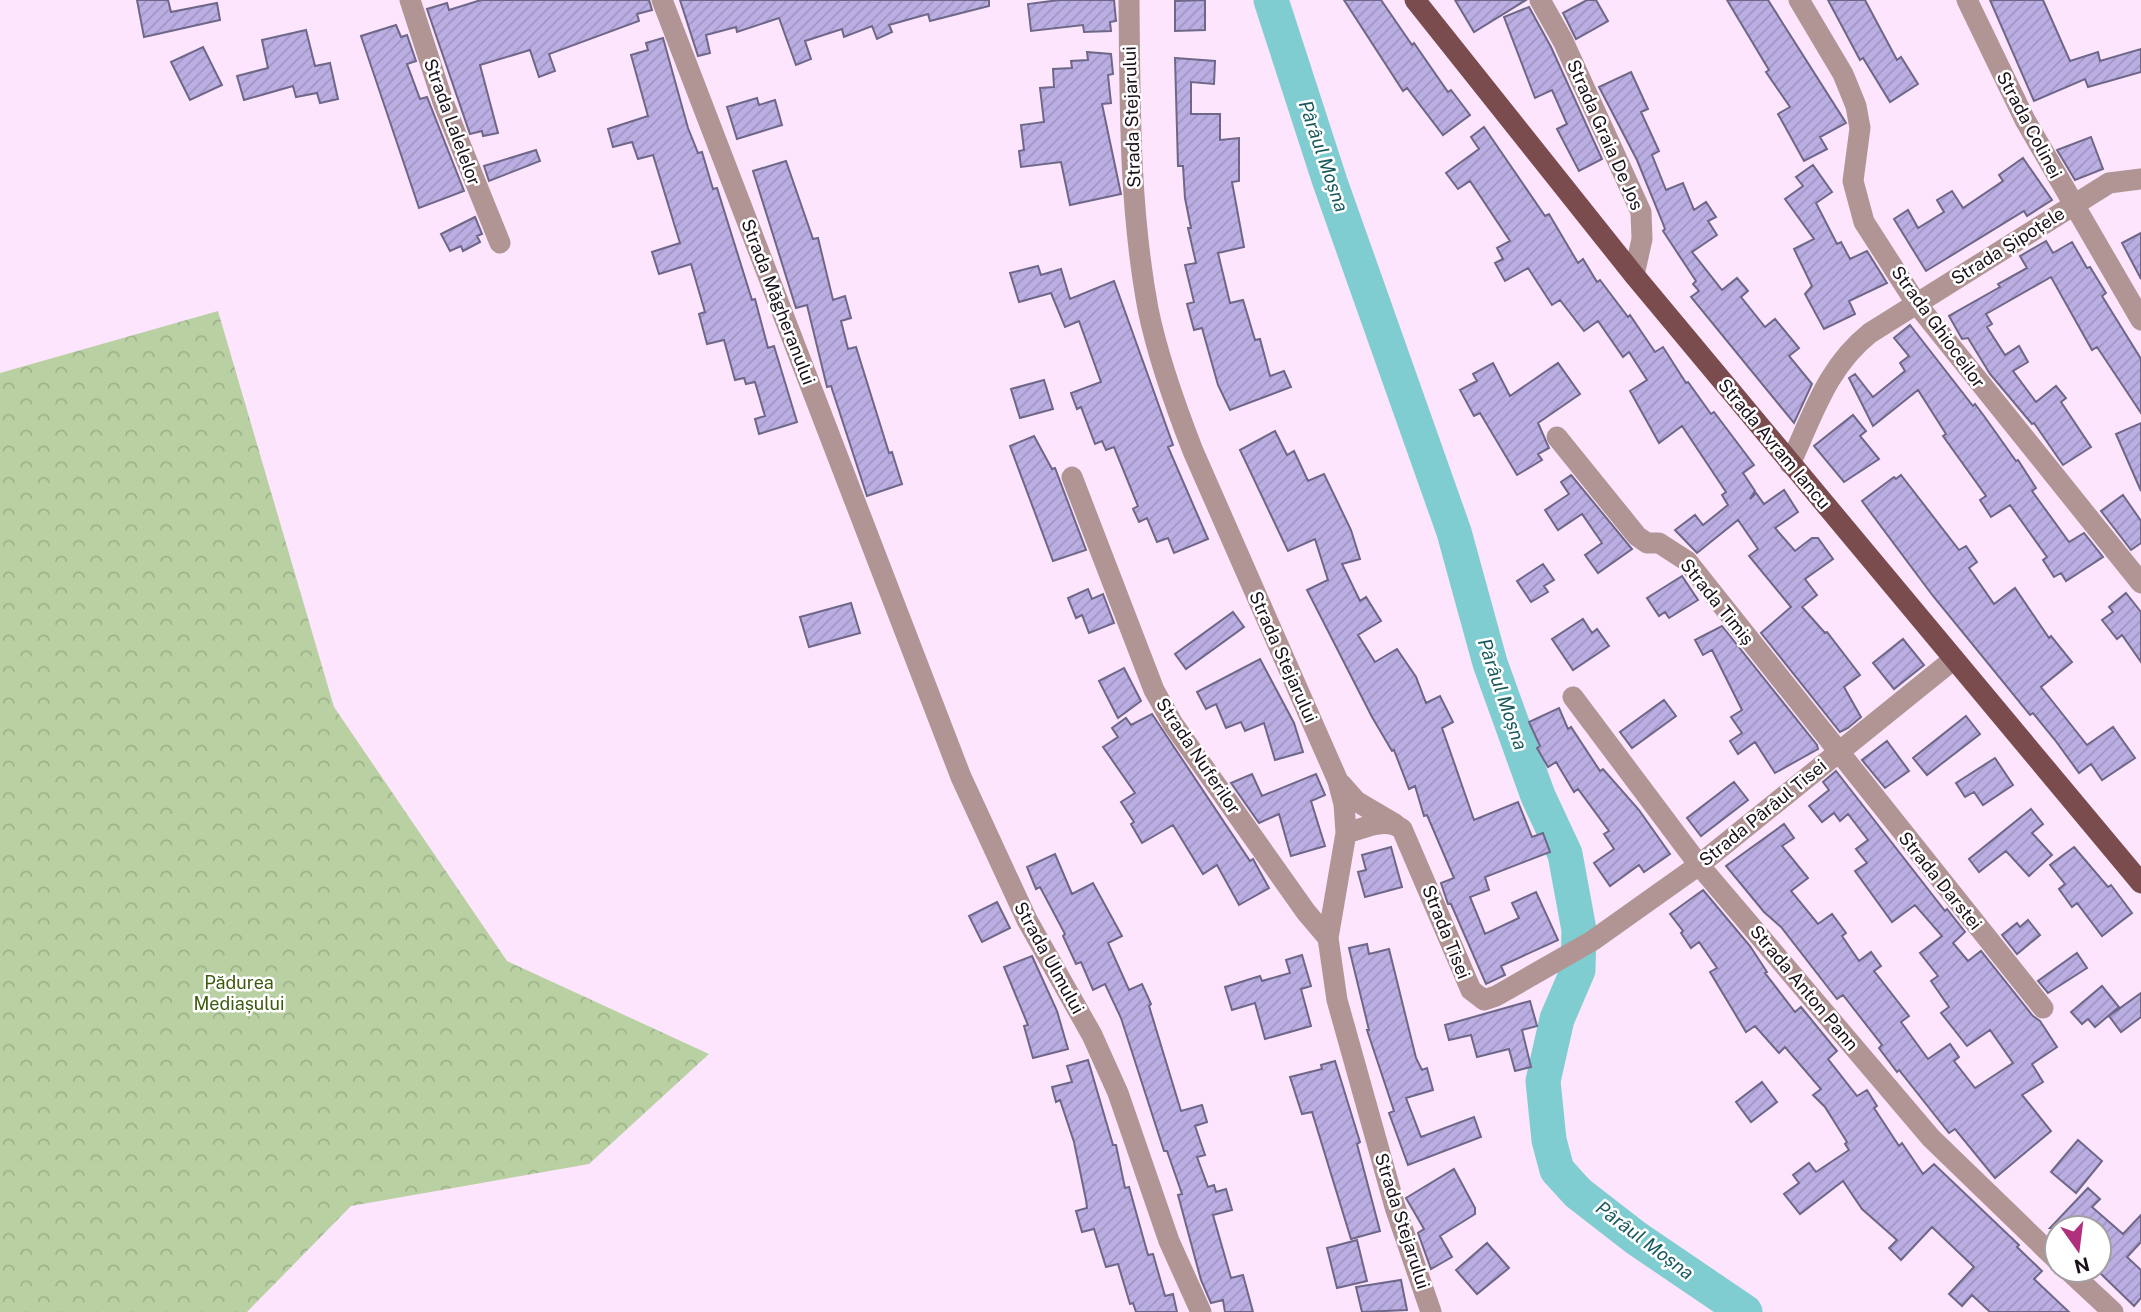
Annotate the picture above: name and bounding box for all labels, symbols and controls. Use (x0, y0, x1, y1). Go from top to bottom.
street label: Strada Stejarului (1119, 46, 1144, 188)
street label: Strada Lalelelor (420, 56, 485, 188)
street label: Strada Graia De Jos (1563, 56, 1648, 213)
street label: Strada Colinei (1992, 68, 2066, 182)
water label: Pârâul Moșna (1295, 97, 1353, 215)
street label: Strada Șipoțele (1947, 202, 2068, 289)
street label: Strada Măgheranului (737, 216, 820, 388)
street label: Strada Ghioceilor (1887, 262, 1990, 392)
street label: Strada Avram Iancu (1714, 374, 1835, 513)
street label: Strada Timiș (1676, 554, 1759, 649)
street label: Strada Stejarului (1245, 588, 1322, 726)
water label: Pârâul Moșna (1474, 635, 1532, 753)
street label: Strada Nuferilor (1152, 694, 1245, 818)
street label: Strada Pârâul Tisei (1695, 755, 1831, 870)
street label: Strada Darstei (1894, 827, 1986, 934)
street label: Strada Tisei (1418, 882, 1475, 982)
street label: Strada Ulmului (1010, 898, 1089, 1017)
street label: Strada Anton Pann (1746, 921, 1863, 1055)
park label: Pădurea Mediașului (193, 972, 285, 1014)
street label: Strada Stejarului (1371, 1150, 1434, 1291)
water label: Pârâul Moșna (1592, 1196, 1698, 1284)
north arrow (2043, 1214, 2113, 1284)
text: N (2072, 1253, 2092, 1278)

